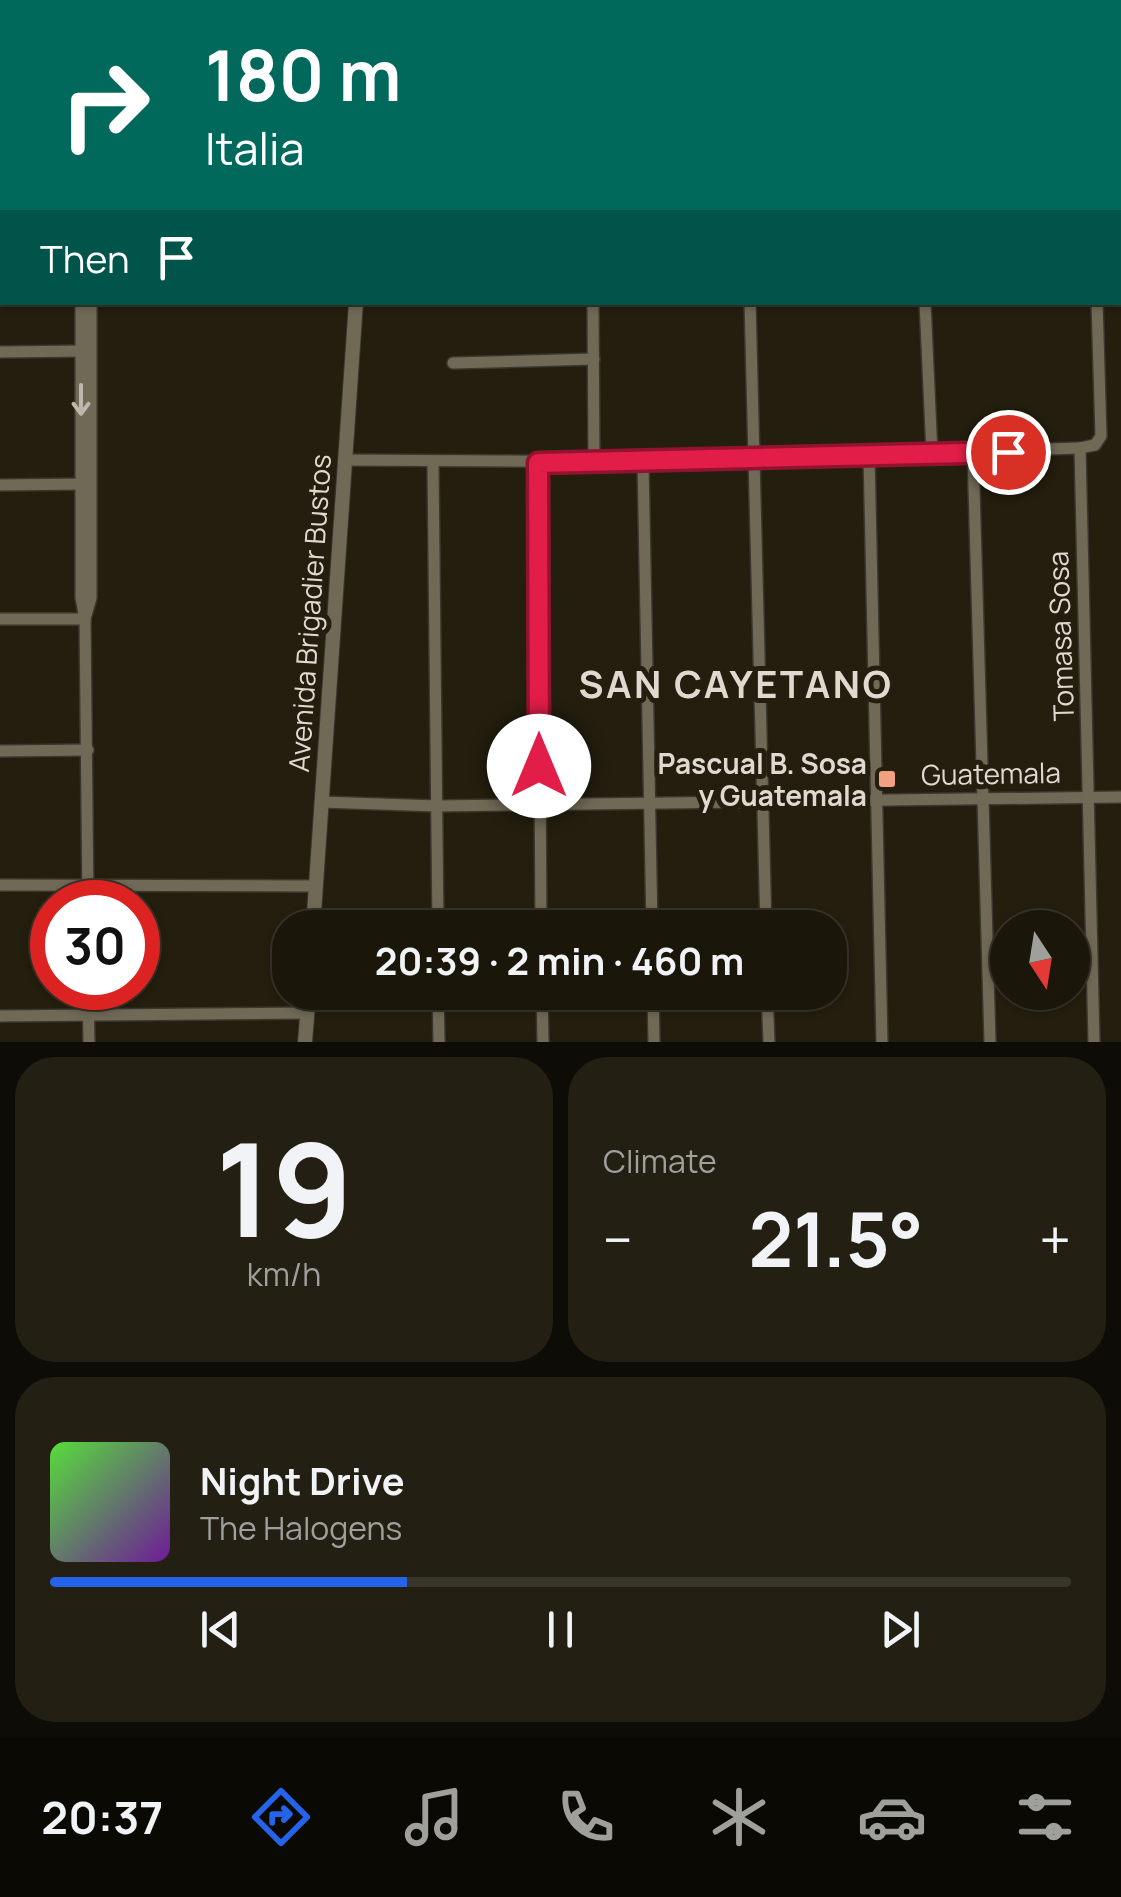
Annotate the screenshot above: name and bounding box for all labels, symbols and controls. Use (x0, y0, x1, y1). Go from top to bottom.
text: 180 m (205, 26, 402, 122)
icon: right (40, 40, 170, 170)
text: Italia (205, 117, 305, 179)
icon: arrive (149, 230, 204, 285)
text: Then (40, 232, 129, 284)
one-way arrow (71, 383, 90, 415)
pin (966, 410, 1051, 495)
icon: arrive (981, 425, 1036, 480)
street label: Avenida Brigadier Bustos (279, 453, 339, 773)
street label: Tomasa Sosa (1038, 550, 1082, 722)
district label: SAN CAYETANO (579, 657, 893, 709)
position arrow (487, 714, 591, 818)
place label: Pascual B. Sosa y Guatemala (657, 744, 867, 814)
street label: Guatemala (921, 753, 1061, 793)
marker: Pascual B. Sosa y Guatemala (876, 768, 898, 790)
speed limit sign: 30 (30, 880, 160, 1010)
north arrow (990, 910, 1090, 1010)
map controls (990, 910, 1090, 1010)
text: 20:39 · 2 min · 460 m (375, 934, 744, 986)
text: 19 (215, 1098, 353, 1276)
text: Climate (603, 1139, 717, 1183)
text: 21.5° (749, 1187, 923, 1290)
text: − (603, 1201, 633, 1277)
text: + (1039, 1201, 1071, 1277)
text: km/h (247, 1252, 321, 1296)
text: Night Drive (200, 1454, 405, 1506)
text: The Halogens (200, 1506, 402, 1550)
icon: previous (193, 1602, 248, 1657)
icon: pause (533, 1602, 588, 1657)
icon: next (873, 1602, 928, 1657)
icon: directions (246, 1782, 316, 1852)
icon: music (399, 1782, 469, 1852)
icon: phone (551, 1782, 621, 1852)
icon: climate (704, 1782, 774, 1852)
icon: car (857, 1782, 927, 1852)
icon: filters (1010, 1782, 1080, 1852)
text: 20:37 (41, 1786, 163, 1848)

